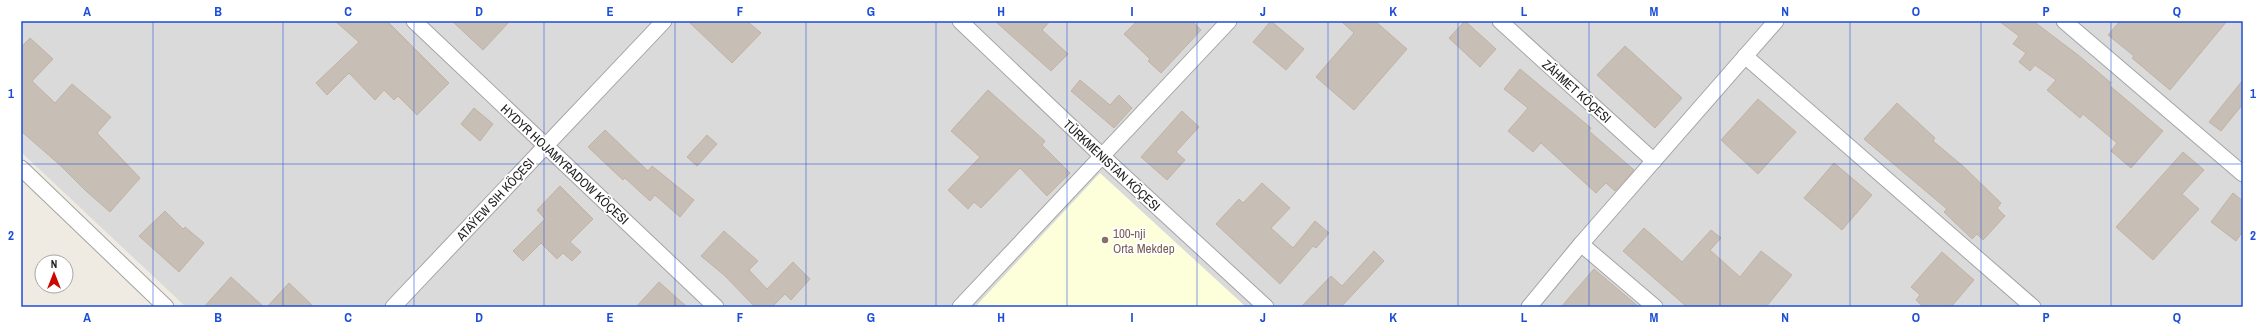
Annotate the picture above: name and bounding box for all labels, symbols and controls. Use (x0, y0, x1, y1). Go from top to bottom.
text: A (83, 3, 91, 20)
text: B (214, 3, 222, 20)
text: C (344, 3, 352, 20)
text: D (475, 3, 483, 20)
text: E (606, 3, 614, 20)
text: F (737, 3, 744, 20)
text: G (867, 3, 875, 20)
text: H (997, 3, 1005, 20)
text: I (1131, 3, 1134, 20)
text: J (1260, 3, 1266, 20)
text: K (1389, 3, 1397, 20)
text: L (1521, 3, 1528, 20)
text: M (1650, 3, 1659, 20)
text: N (1781, 3, 1789, 20)
text: O (1912, 3, 1920, 20)
text: P (2042, 3, 2050, 20)
text: Q (2173, 3, 2181, 20)
street label: ZÄHMET KÖÇESI (1539, 56, 1615, 127)
text: 1 (8, 85, 14, 102)
text: 1 (2250, 85, 2256, 102)
street label: HYDYR HOJAMYRADOW KÖÇESI (497, 101, 632, 228)
street label: TÜRKMENISTAN KÖÇESI (1060, 116, 1164, 215)
street label: ATAÝEW SIH KÖÇESI (452, 155, 538, 245)
place label: 100-nji Orta Mekdep (1113, 225, 1175, 257)
text: 2 (8, 227, 14, 244)
text: 2 (2250, 227, 2256, 244)
marker: 100-nji Orta Mekdep (1100, 235, 1110, 245)
north arrow (34, 254, 74, 294)
text: N (51, 257, 57, 271)
text: A (83, 309, 91, 326)
text: B (214, 309, 222, 326)
text: C (344, 309, 352, 326)
text: D (475, 309, 483, 326)
text: E (606, 309, 614, 326)
text: F (737, 309, 744, 326)
text: G (867, 309, 875, 326)
text: H (997, 309, 1005, 326)
text: I (1131, 309, 1134, 326)
text: J (1260, 309, 1266, 326)
text: K (1389, 309, 1397, 326)
text: L (1521, 309, 1528, 326)
text: M (1650, 309, 1659, 326)
text: N (1781, 309, 1789, 326)
text: O (1912, 309, 1920, 326)
text: P (2042, 309, 2050, 326)
text: Q (2173, 309, 2181, 326)

